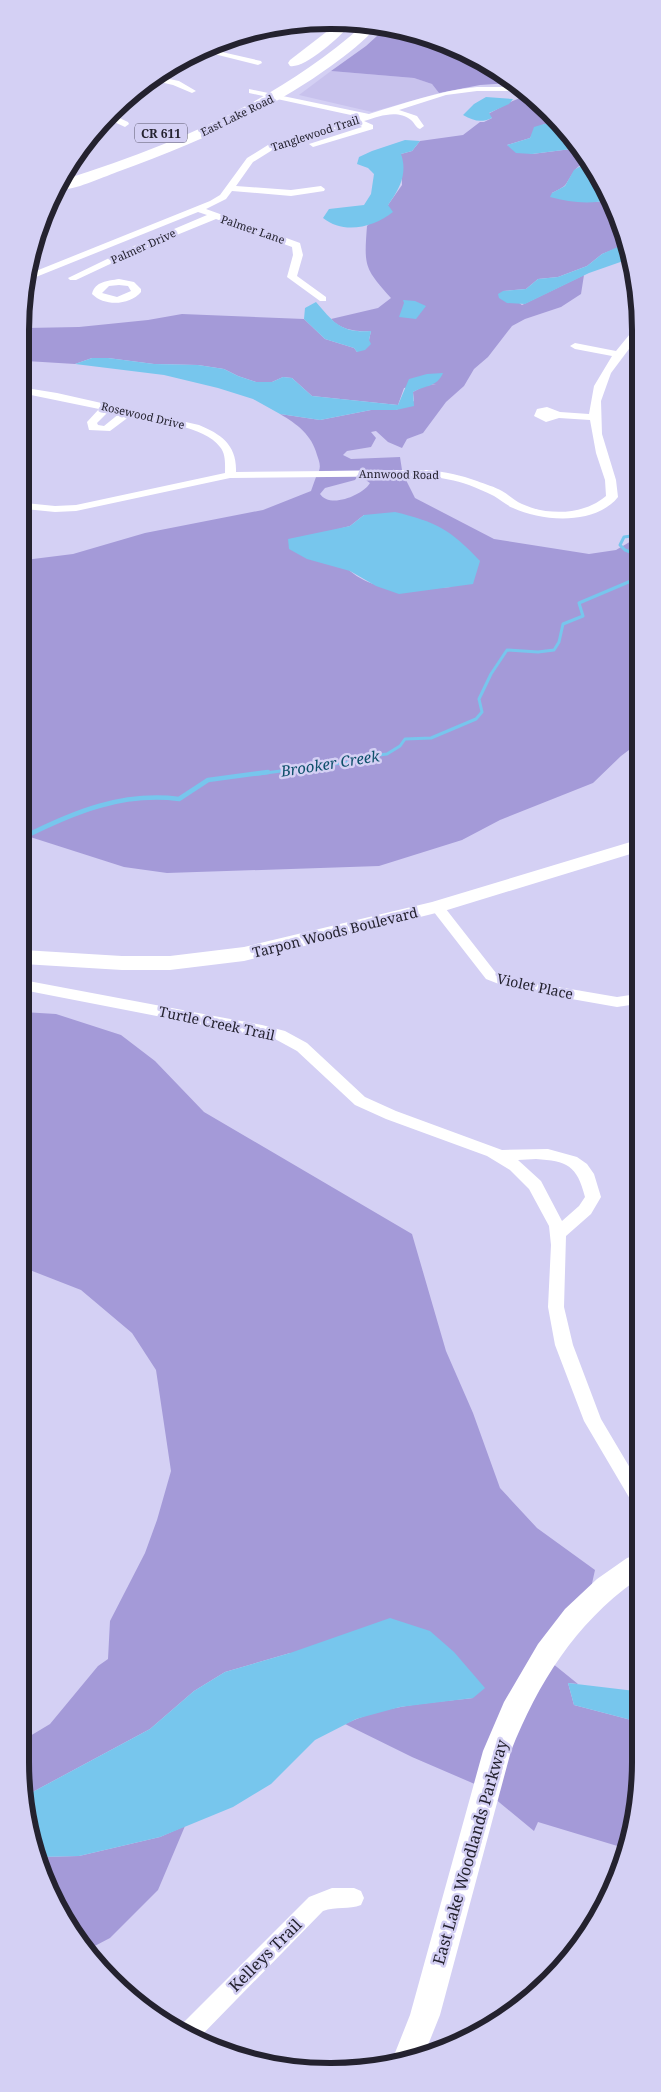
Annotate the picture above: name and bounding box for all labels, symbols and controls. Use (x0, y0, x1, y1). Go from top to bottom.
street label: East Lake Road (198, 91, 276, 139)
street label: Tanglewood Trail (269, 112, 361, 154)
road number: CR 611 (135, 124, 187, 142)
street label: Palmer Lane (219, 211, 287, 247)
street label: Palmer Drive (108, 225, 178, 267)
street label: Rosewood Drive (100, 398, 186, 432)
street label: Annwood Road (359, 466, 439, 482)
water label: Brooker Creek (278, 745, 381, 781)
street label: Tarpon Woods Boulevard (250, 902, 420, 962)
street label: Violet Place (495, 969, 575, 1003)
street label: Turtle Creek Trail (157, 1001, 277, 1045)
street label: East Lake Woodlands Parkway (427, 1736, 513, 1967)
street label: Kelleys Trail (224, 1914, 306, 1996)

